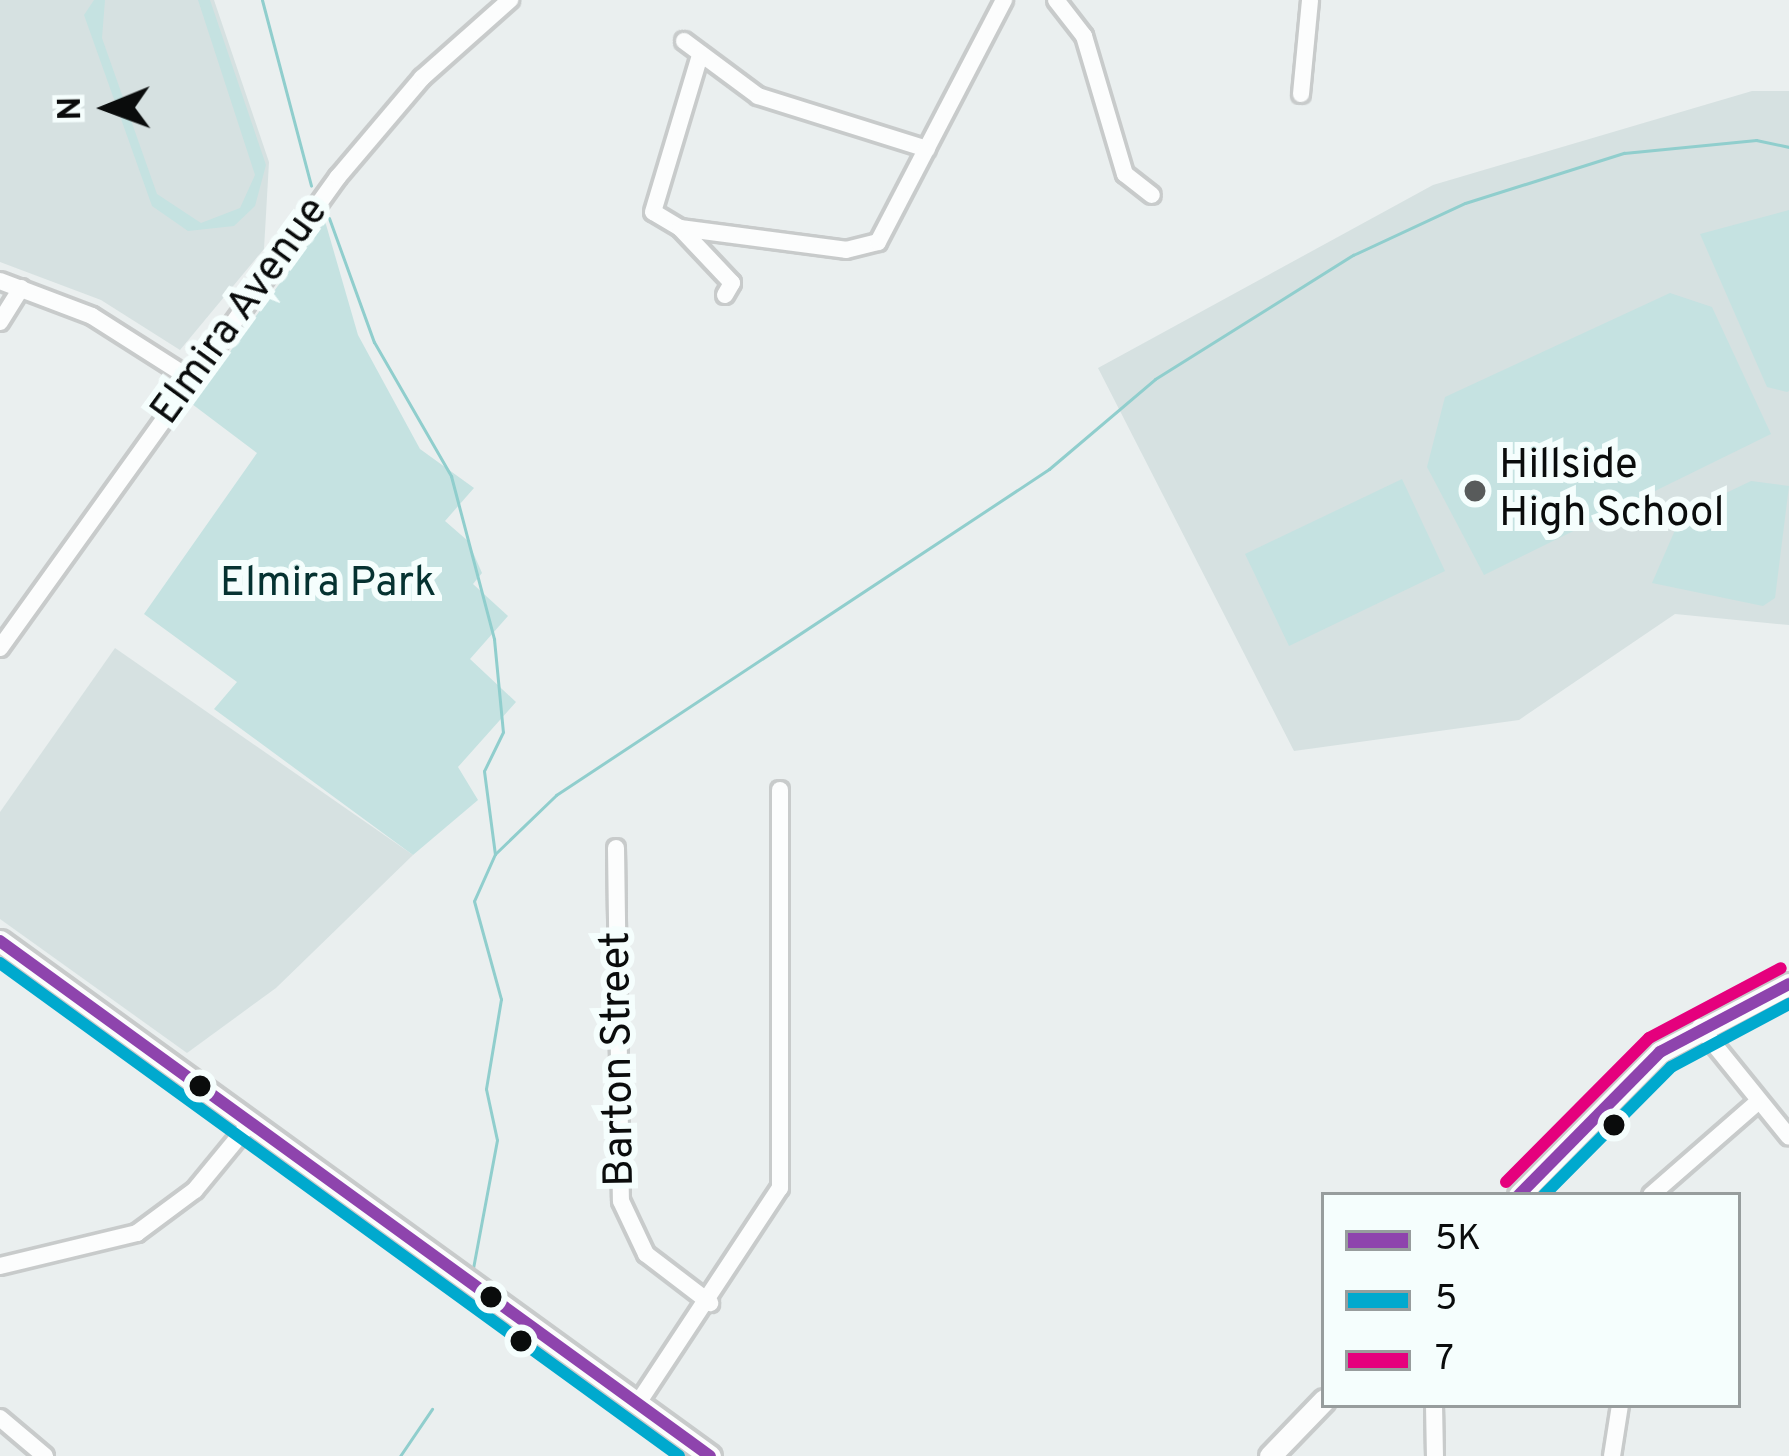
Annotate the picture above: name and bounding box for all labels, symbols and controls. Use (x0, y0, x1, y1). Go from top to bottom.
north arrow (48, 48, 168, 168)
text: N (51, 96, 93, 121)
street label: Elmira Avenue (141, 188, 341, 436)
place label: Hillside High School (1499, 442, 1724, 540)
marker: Hillside High School (1462, 478, 1488, 504)
park label: Elmira Park (220, 560, 436, 610)
street label: Barton Street (593, 931, 647, 1187)
unlabelled marker (189, 1075, 211, 1097)
unlabelled marker (1603, 1114, 1625, 1136)
legend (1321, 1192, 1741, 1408)
text: 5K (1435, 1217, 1481, 1263)
text: 5 (1435, 1277, 1457, 1323)
unlabelled marker (480, 1286, 502, 1308)
unlabelled marker (510, 1330, 532, 1352)
text: 7 (1435, 1337, 1454, 1383)

